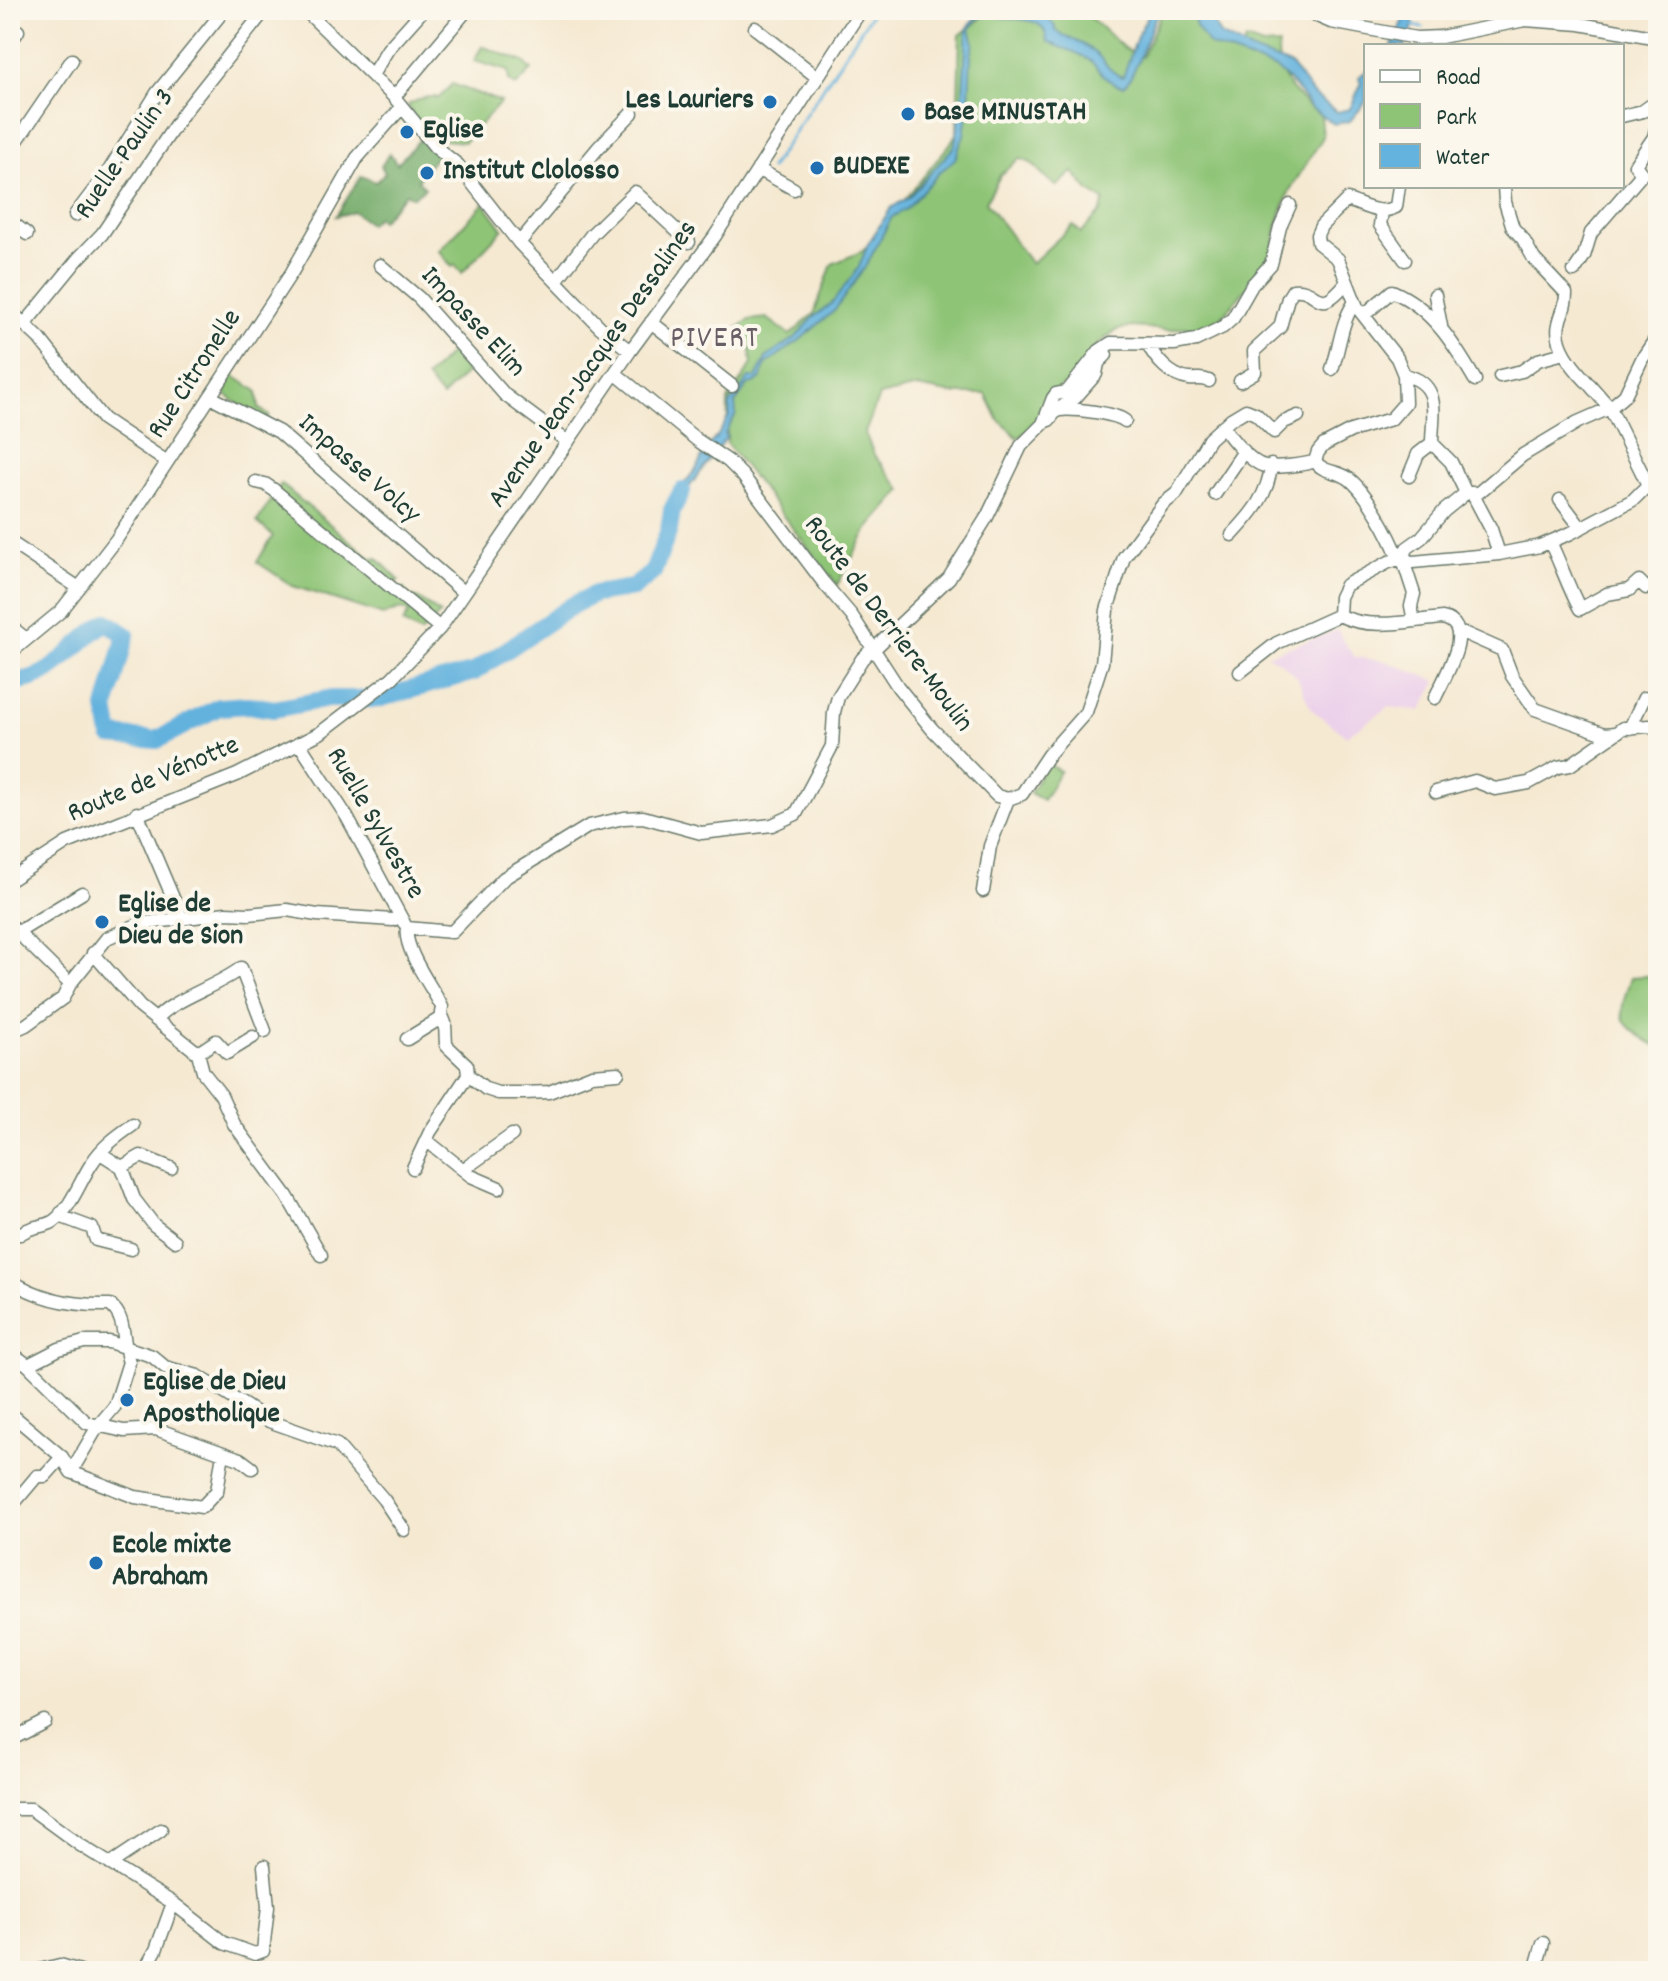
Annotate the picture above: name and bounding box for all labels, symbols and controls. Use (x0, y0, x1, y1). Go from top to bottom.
legend (1364, 44, 1624, 188)
text: Road (1436, 62, 1481, 96)
street label: Ruelle Paulin 3 (66, 81, 186, 229)
place label: Les Lauriers (625, 82, 754, 122)
marker: Les Lauriers (761, 93, 779, 111)
place label: Base MINUSTAH (924, 94, 1087, 134)
text: Park (1436, 102, 1477, 136)
marker: Base MINUSTAH (899, 105, 917, 123)
place label: Eglise (423, 112, 484, 152)
marker: Eglise (398, 123, 416, 141)
text: Water (1436, 142, 1489, 176)
place label: BUDEXE (833, 148, 910, 188)
place label: Institut Clolosso (443, 153, 619, 193)
marker: BUDEXE (808, 159, 826, 177)
marker: Institut Clolosso (418, 164, 436, 182)
street label: Avenue Jean-Jacques Dessalines (479, 213, 709, 517)
street label: Impasse Elim (410, 258, 534, 388)
street label: Rue Citronelle (139, 302, 253, 448)
district label: PIVERT (670, 319, 760, 362)
street label: Impasse Volcy (288, 405, 429, 535)
street label: Route de Derriere-Moulin (792, 508, 982, 742)
street label: Route de Vénotte (62, 727, 246, 835)
street label: Ruelle Sylvestre (314, 741, 434, 907)
place label: Eglise de Dieu de Sion (118, 886, 243, 958)
marker: Eglise de Dieu de Sion (93, 913, 111, 931)
place label: Eglise de Dieu Apostholique (143, 1364, 286, 1436)
marker: Eglise de Dieu Apostholique (118, 1391, 136, 1409)
place label: Ecole mixte Abraham (112, 1527, 231, 1599)
marker: Ecole mixte Abraham (87, 1554, 105, 1572)

